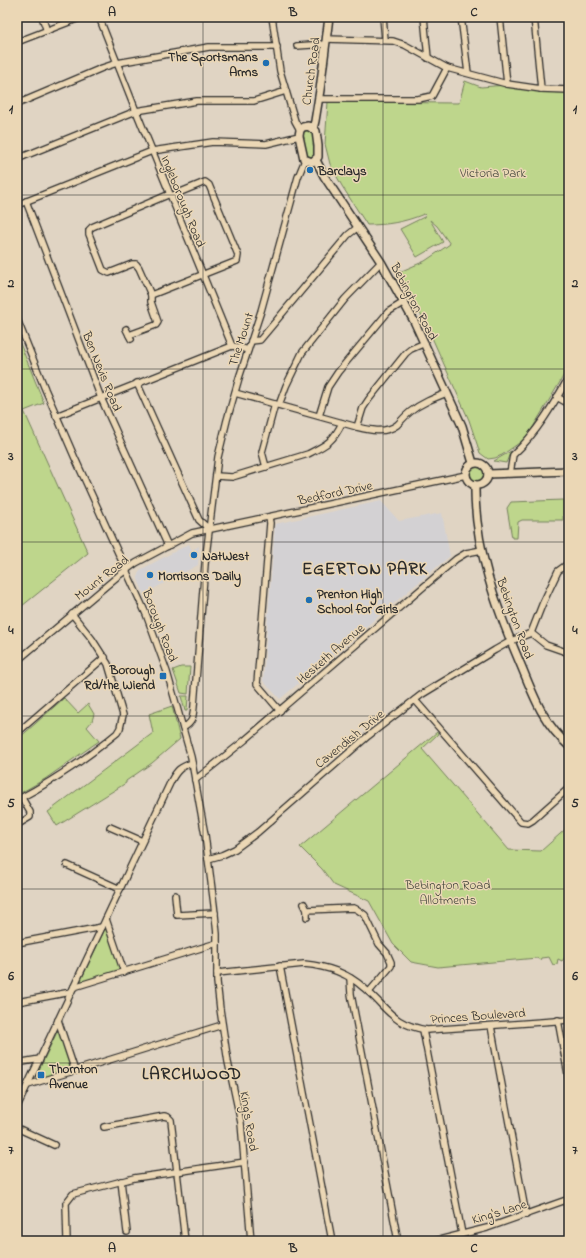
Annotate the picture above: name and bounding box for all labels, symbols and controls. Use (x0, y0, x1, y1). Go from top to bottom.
text: A (108, 3, 116, 22)
text: B (288, 3, 298, 22)
text: C (470, 3, 478, 22)
street label: Church Road (297, 35, 326, 106)
place label: The Sportsmans Arms (168, 48, 258, 82)
marker: The Sportsmans Arms (261, 58, 271, 68)
text: 1 (9, 100, 14, 119)
text: 1 (573, 100, 578, 119)
street label: Ingleborough Road (155, 153, 210, 251)
place label: Barclays (317, 162, 367, 183)
park label: Victoria Park (459, 164, 526, 183)
marker: Barclays (305, 165, 315, 175)
street label: Bebington Road (384, 259, 442, 345)
text: 2 (7, 274, 15, 293)
text: 2 (571, 274, 579, 293)
street label: The Mount (224, 310, 259, 369)
street label: Ben Nevis Road (77, 328, 126, 415)
text: 3 (7, 447, 14, 466)
text: 3 (571, 447, 578, 466)
street label: Bedford Drive (295, 476, 374, 511)
place label: NatWest (202, 547, 250, 566)
street label: Mount Road (71, 550, 134, 605)
marker: NatWest (189, 550, 199, 560)
district label: EGERTON PARK (302, 557, 428, 582)
place label: Morrisons Daily (158, 567, 241, 588)
marker: Morrisons Daily (145, 570, 155, 580)
street label: Bebington Road (490, 574, 538, 663)
street label: Borough Road (136, 585, 182, 666)
place label: Prenton High School for Girls (317, 585, 399, 619)
marker: Prenton High School for Girls (304, 595, 314, 605)
street label: Hesketh Avenue (293, 619, 369, 689)
text: 4 (7, 621, 14, 640)
text: 4 (571, 621, 578, 640)
place label: Borough Rd/the Wiend (83, 661, 156, 695)
marker: Borough Rd/the Wiend (158, 671, 168, 681)
street label: Cavendish Drive (311, 705, 389, 773)
text: 5 (7, 794, 15, 813)
text: 5 (571, 794, 579, 813)
park label: Bebington Road Allotments (404, 876, 491, 910)
text: 6 (7, 967, 14, 986)
text: 6 (571, 967, 578, 986)
street label: Princes Boulevard (430, 1004, 527, 1029)
place label: Thornton Avenue (49, 1060, 98, 1094)
district label: LARCHWOOD (142, 1062, 242, 1087)
marker: Thornton Avenue (36, 1070, 46, 1080)
street label: King's Road (233, 1090, 263, 1153)
text: 7 (8, 1141, 14, 1160)
text: 7 (572, 1141, 578, 1160)
street label: King's Lane (470, 1195, 530, 1231)
text: A (108, 1239, 116, 1258)
text: B (288, 1239, 298, 1258)
text: C (470, 1239, 478, 1258)

